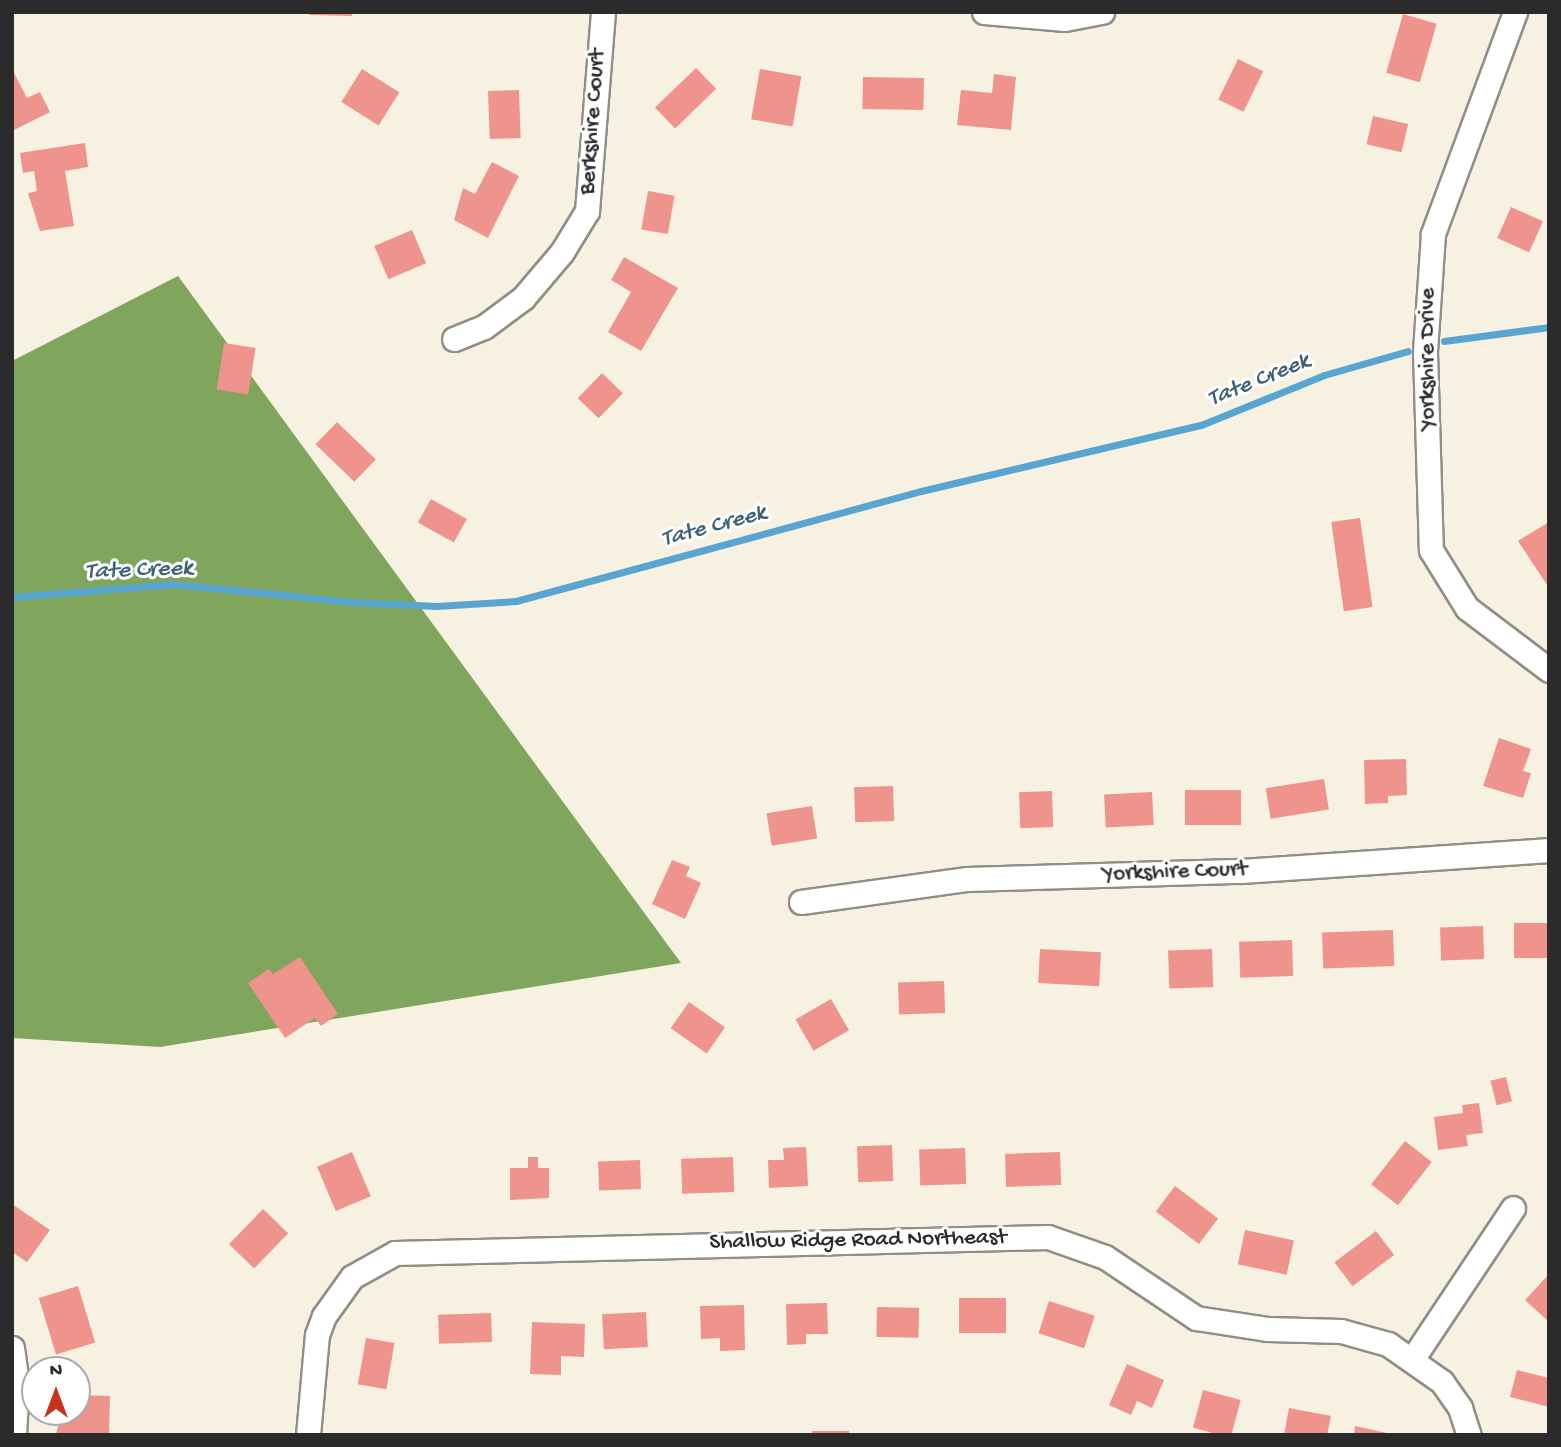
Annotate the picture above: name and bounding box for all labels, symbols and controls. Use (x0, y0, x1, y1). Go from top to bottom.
street label: Berkshire Court (575, 48, 613, 196)
street label: Yorkshire Drive (1415, 288, 1443, 430)
water label: Tate Creek (1204, 348, 1314, 414)
water label: Tate Creek (658, 499, 770, 555)
water label: Tate Creek (85, 555, 193, 587)
street label: Yorkshire Court (1102, 857, 1248, 889)
street label: Shallow Ridge Road Northeast (709, 1225, 1007, 1257)
north arrow (21, 1356, 91, 1426)
text: N (50, 1360, 62, 1383)

